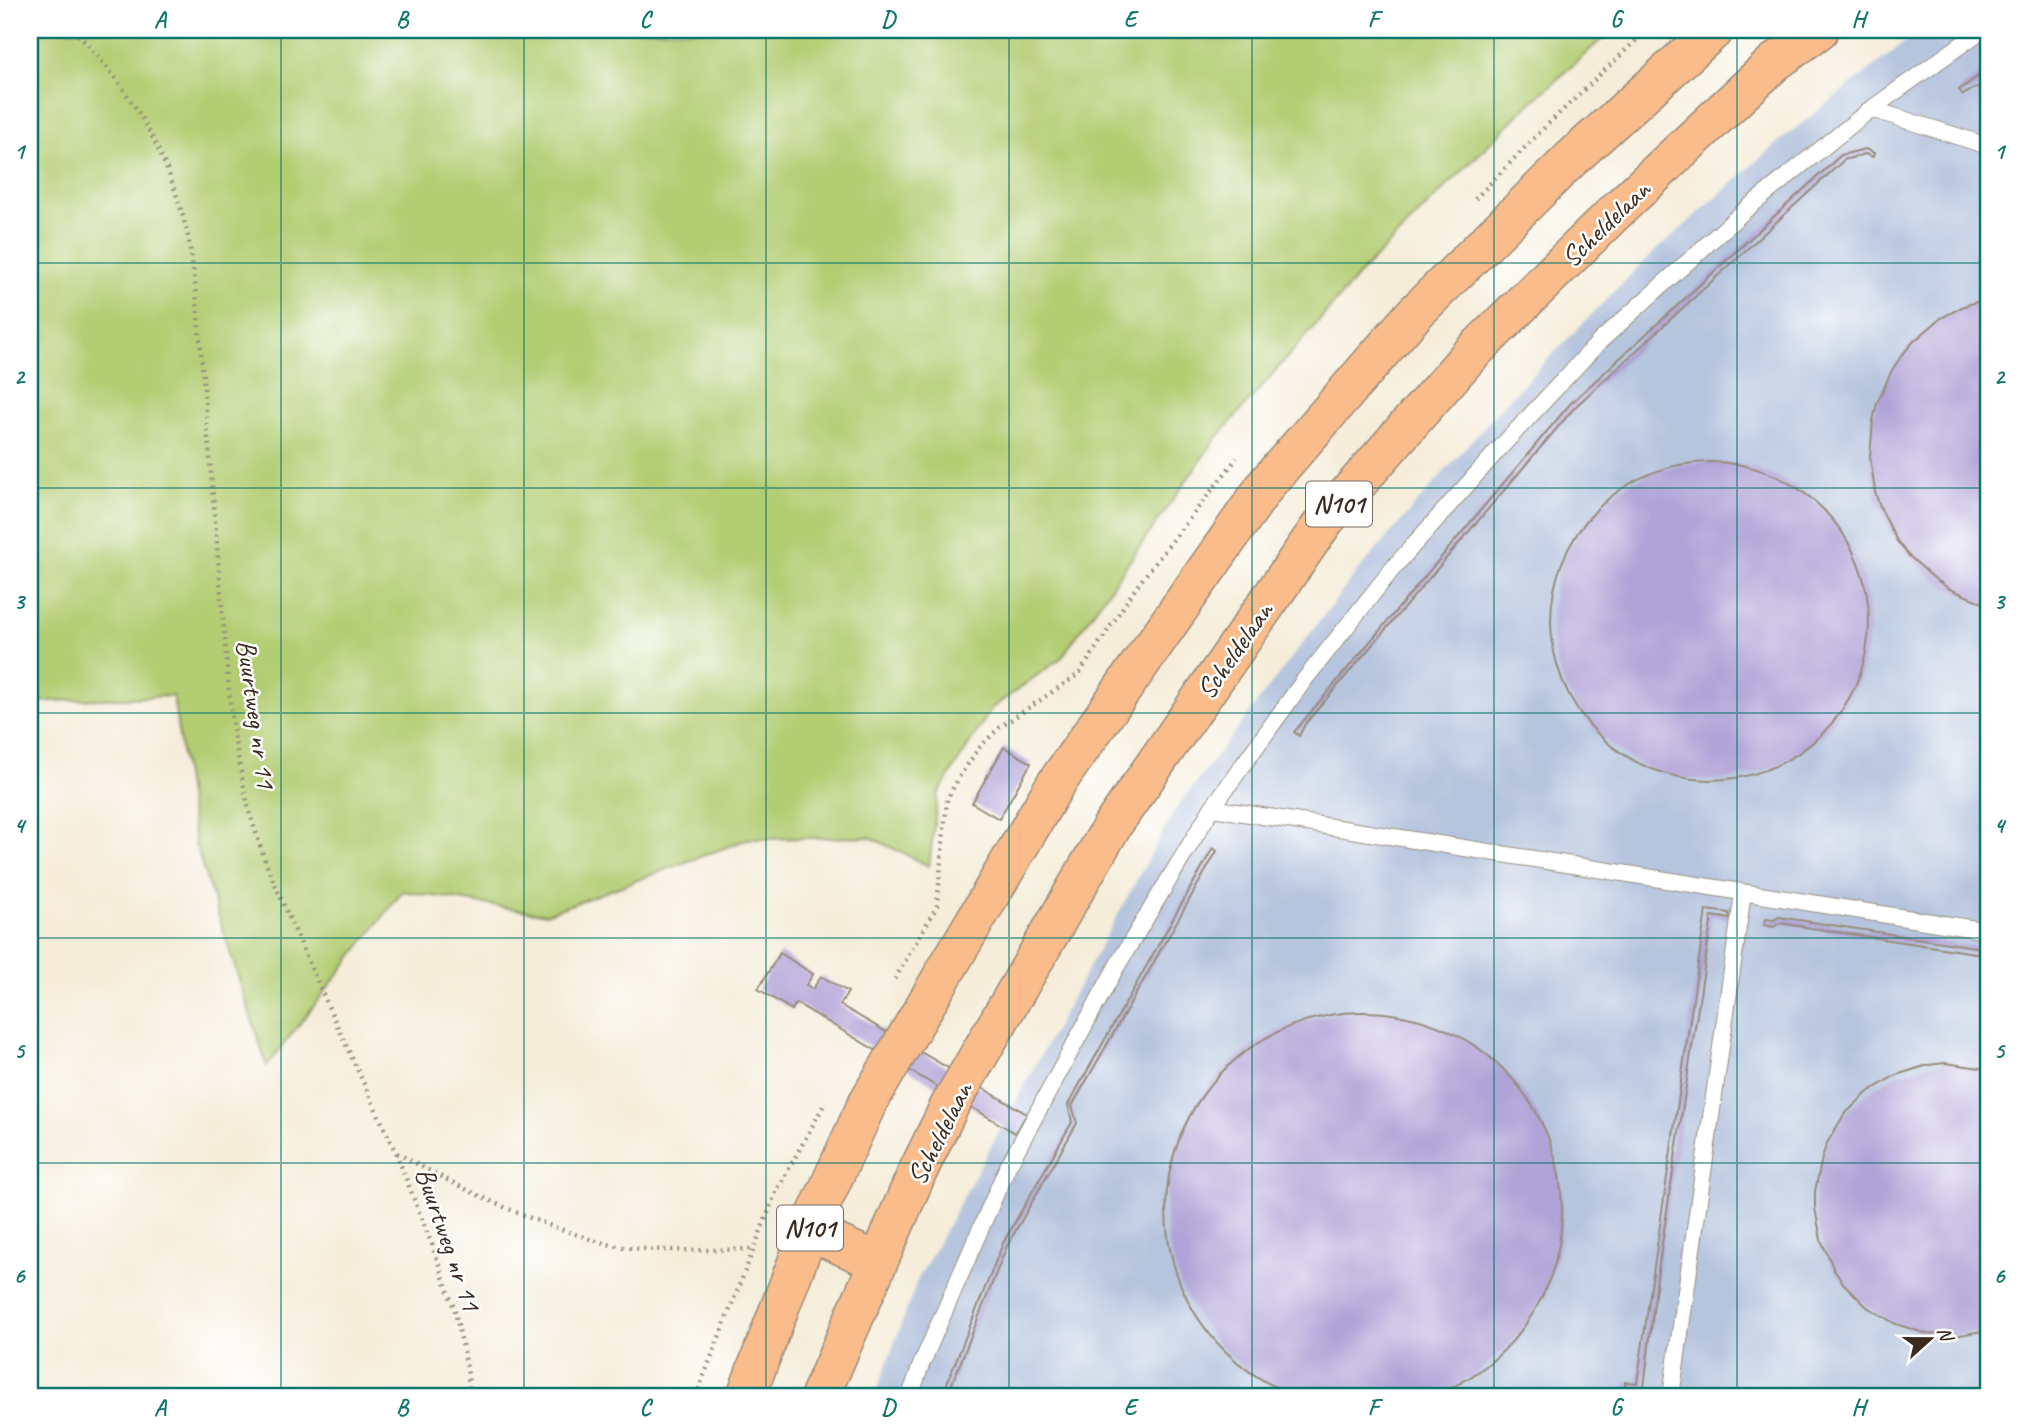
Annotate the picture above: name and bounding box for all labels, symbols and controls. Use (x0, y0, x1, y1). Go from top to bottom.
text: A (154, 5, 168, 34)
text: B (396, 5, 410, 34)
text: C (640, 5, 654, 34)
text: D (881, 5, 897, 34)
text: E (1124, 5, 1140, 34)
text: F (1368, 5, 1384, 34)
text: G (1610, 5, 1625, 34)
text: H (1851, 5, 1869, 34)
text: 1 (14, 137, 27, 166)
text: 1 (1994, 137, 2007, 166)
street label: Scheldelaan (1553, 171, 1658, 274)
text: 2 (14, 362, 27, 391)
text: 2 (1994, 362, 2007, 391)
road number: N101 (1306, 482, 1372, 526)
text: 3 (14, 587, 27, 616)
text: 3 (1994, 587, 2007, 616)
street label: Scheldelaan (1188, 594, 1281, 706)
street label: Buurtweg nr 11 (229, 638, 284, 792)
text: 4 (14, 811, 27, 840)
text: 4 (1994, 811, 2007, 840)
text: 5 (14, 1036, 26, 1065)
text: 5 (1994, 1036, 2006, 1065)
street label: Scheldelaan (899, 1075, 981, 1190)
street label: Buurtweg nr 11 (408, 1163, 490, 1317)
road number: N101 (777, 1205, 843, 1250)
text: 6 (14, 1261, 27, 1290)
text: 6 (1994, 1261, 2007, 1290)
north arrow (1896, 1304, 1966, 1374)
text: N (1932, 1323, 1959, 1346)
text: A (154, 1393, 168, 1422)
text: B (396, 1393, 410, 1422)
text: C (640, 1393, 654, 1422)
text: D (881, 1393, 897, 1422)
text: E (1124, 1393, 1140, 1422)
text: F (1368, 1393, 1384, 1422)
text: G (1610, 1393, 1625, 1422)
text: H (1851, 1393, 1869, 1422)

